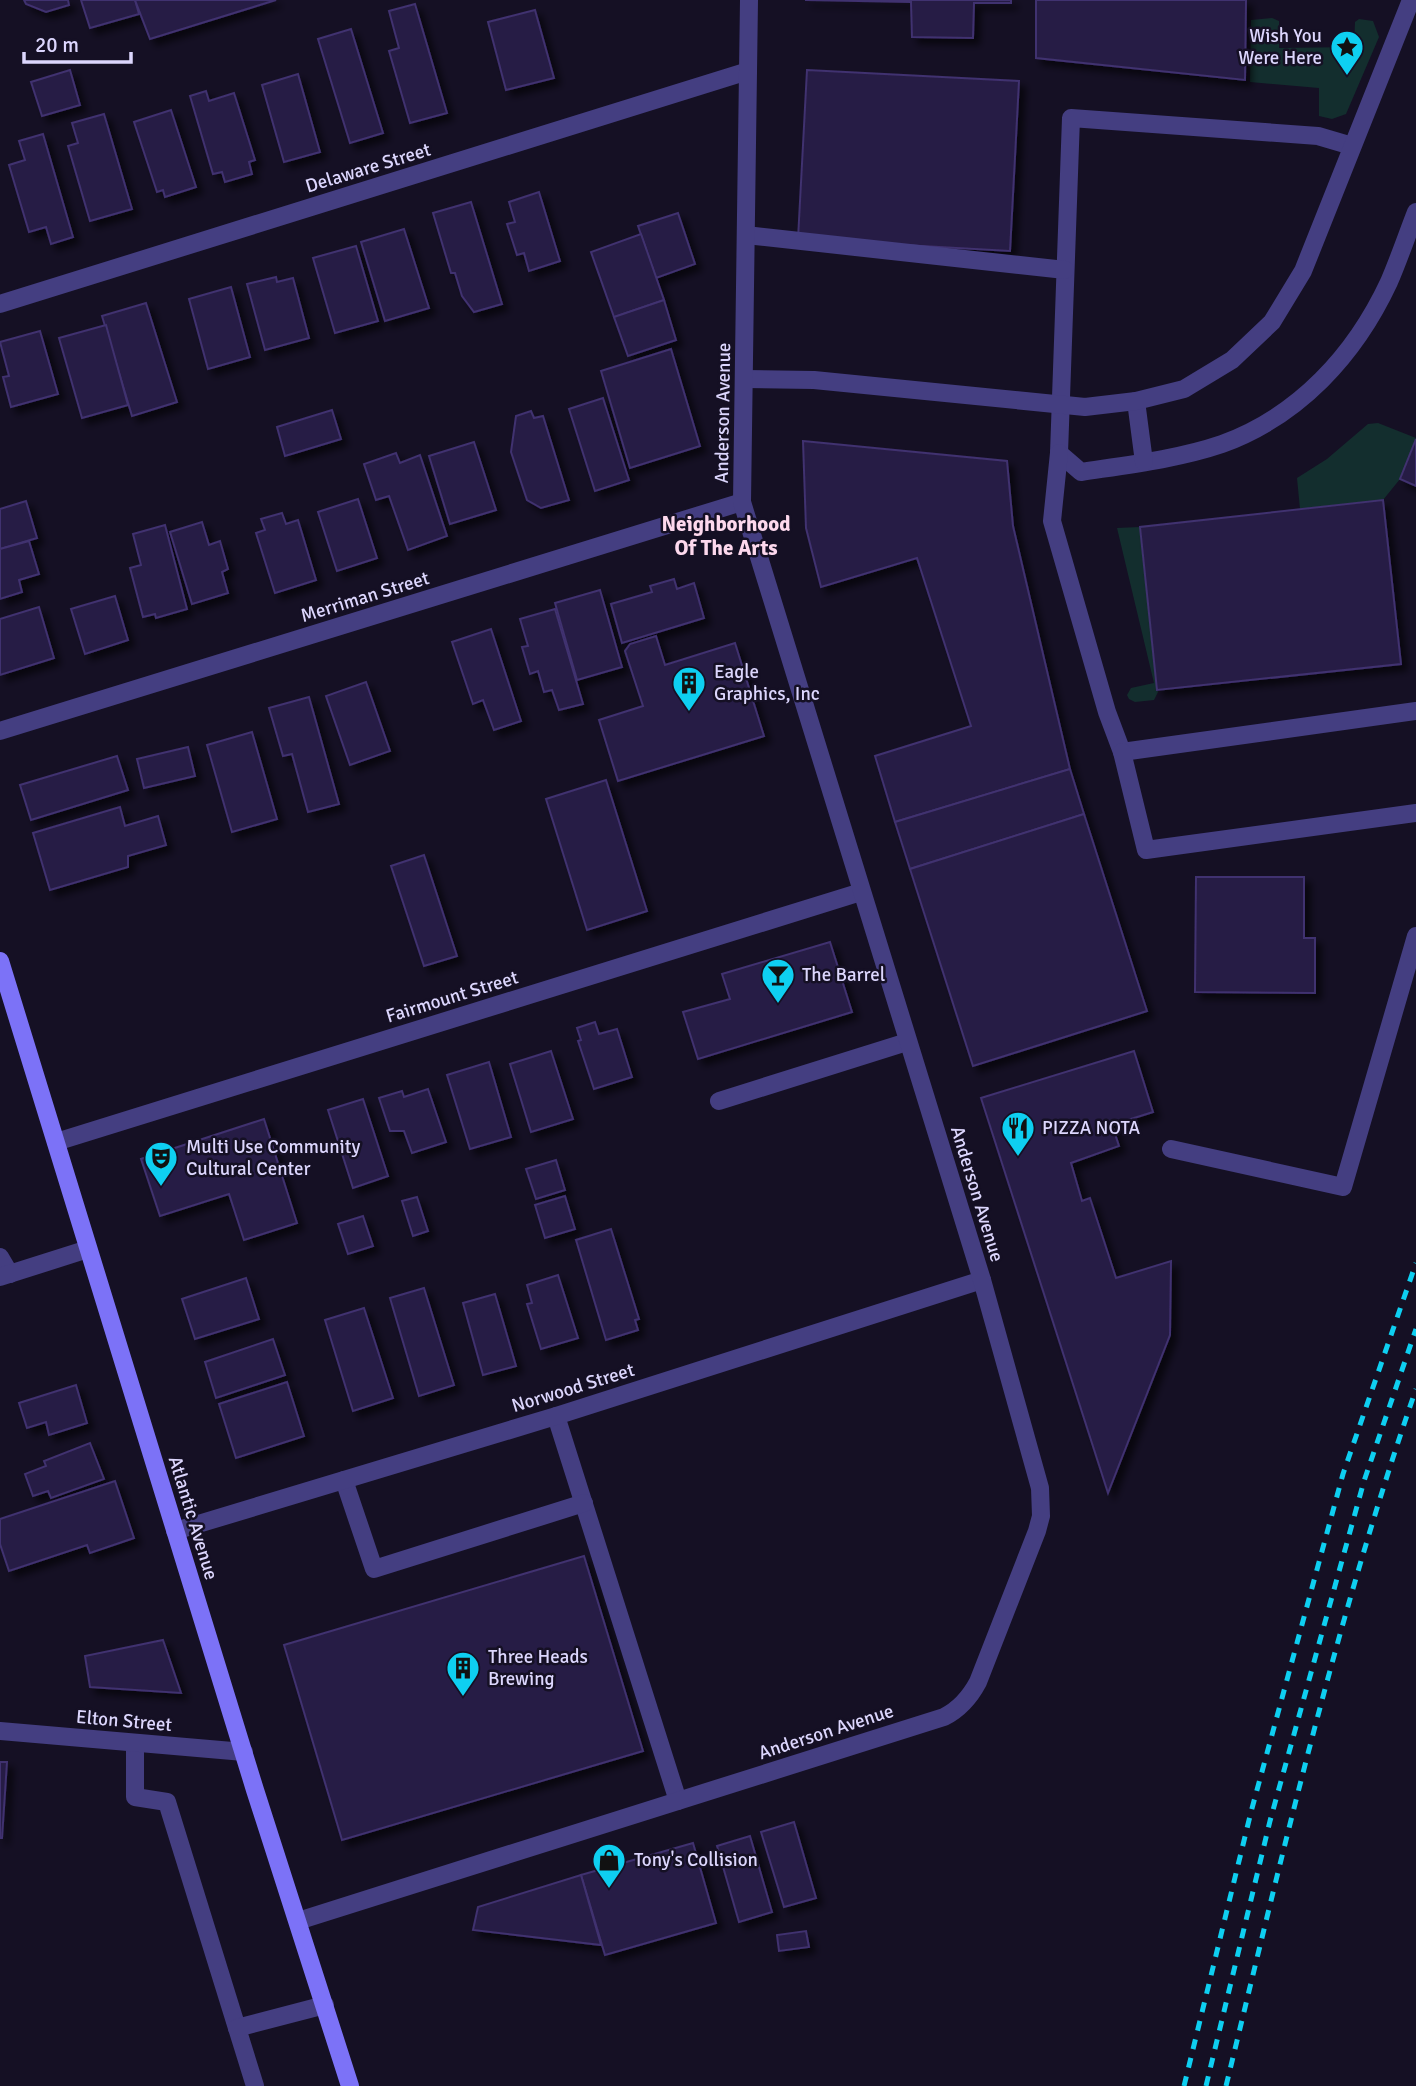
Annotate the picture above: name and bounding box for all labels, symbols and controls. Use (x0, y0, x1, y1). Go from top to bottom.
scale bar (24, 21, 131, 65)
place label: Wish You Were Here (1238, 24, 1322, 70)
place icon: Wish You Were Here (1328, 28, 1366, 77)
text: 20 m (35, 32, 79, 58)
street label: Delaware Street (302, 137, 434, 198)
street label: Anderson Avenue (710, 342, 736, 484)
district label: Neighborhood Of The Arts (661, 511, 791, 561)
street label: Merriman Street (298, 566, 433, 628)
place label: Eagle Graphics, Inc (714, 660, 820, 706)
building icon: Eagle Graphics, Inc (670, 664, 708, 713)
bar icon: The Barrel (759, 956, 797, 1005)
place label: The Barrel (802, 963, 885, 987)
street label: Fairmount Street (383, 965, 521, 1029)
restaurant icon: PIZZA NOTA (999, 1109, 1037, 1158)
place label: PIZZA NOTA (1042, 1116, 1141, 1140)
street label: Anderson Avenue (945, 1123, 1009, 1265)
place label: Multi Use Community Cultural Center (186, 1135, 360, 1181)
theatre icon: Multi Use Community Cultural Center (142, 1139, 180, 1188)
street label: Norwood Street (509, 1358, 638, 1418)
street label: Atlantic Avenue (163, 1453, 223, 1583)
place label: Three Heads Brewing (488, 1645, 588, 1691)
building icon: Three Heads Brewing (444, 1649, 482, 1698)
street label: Anderson Avenue (755, 1699, 897, 1765)
street label: Elton Street (75, 1705, 173, 1737)
shop icon: Tony's Collision (590, 1841, 628, 1890)
place label: Tony's Collision (634, 1848, 758, 1872)

